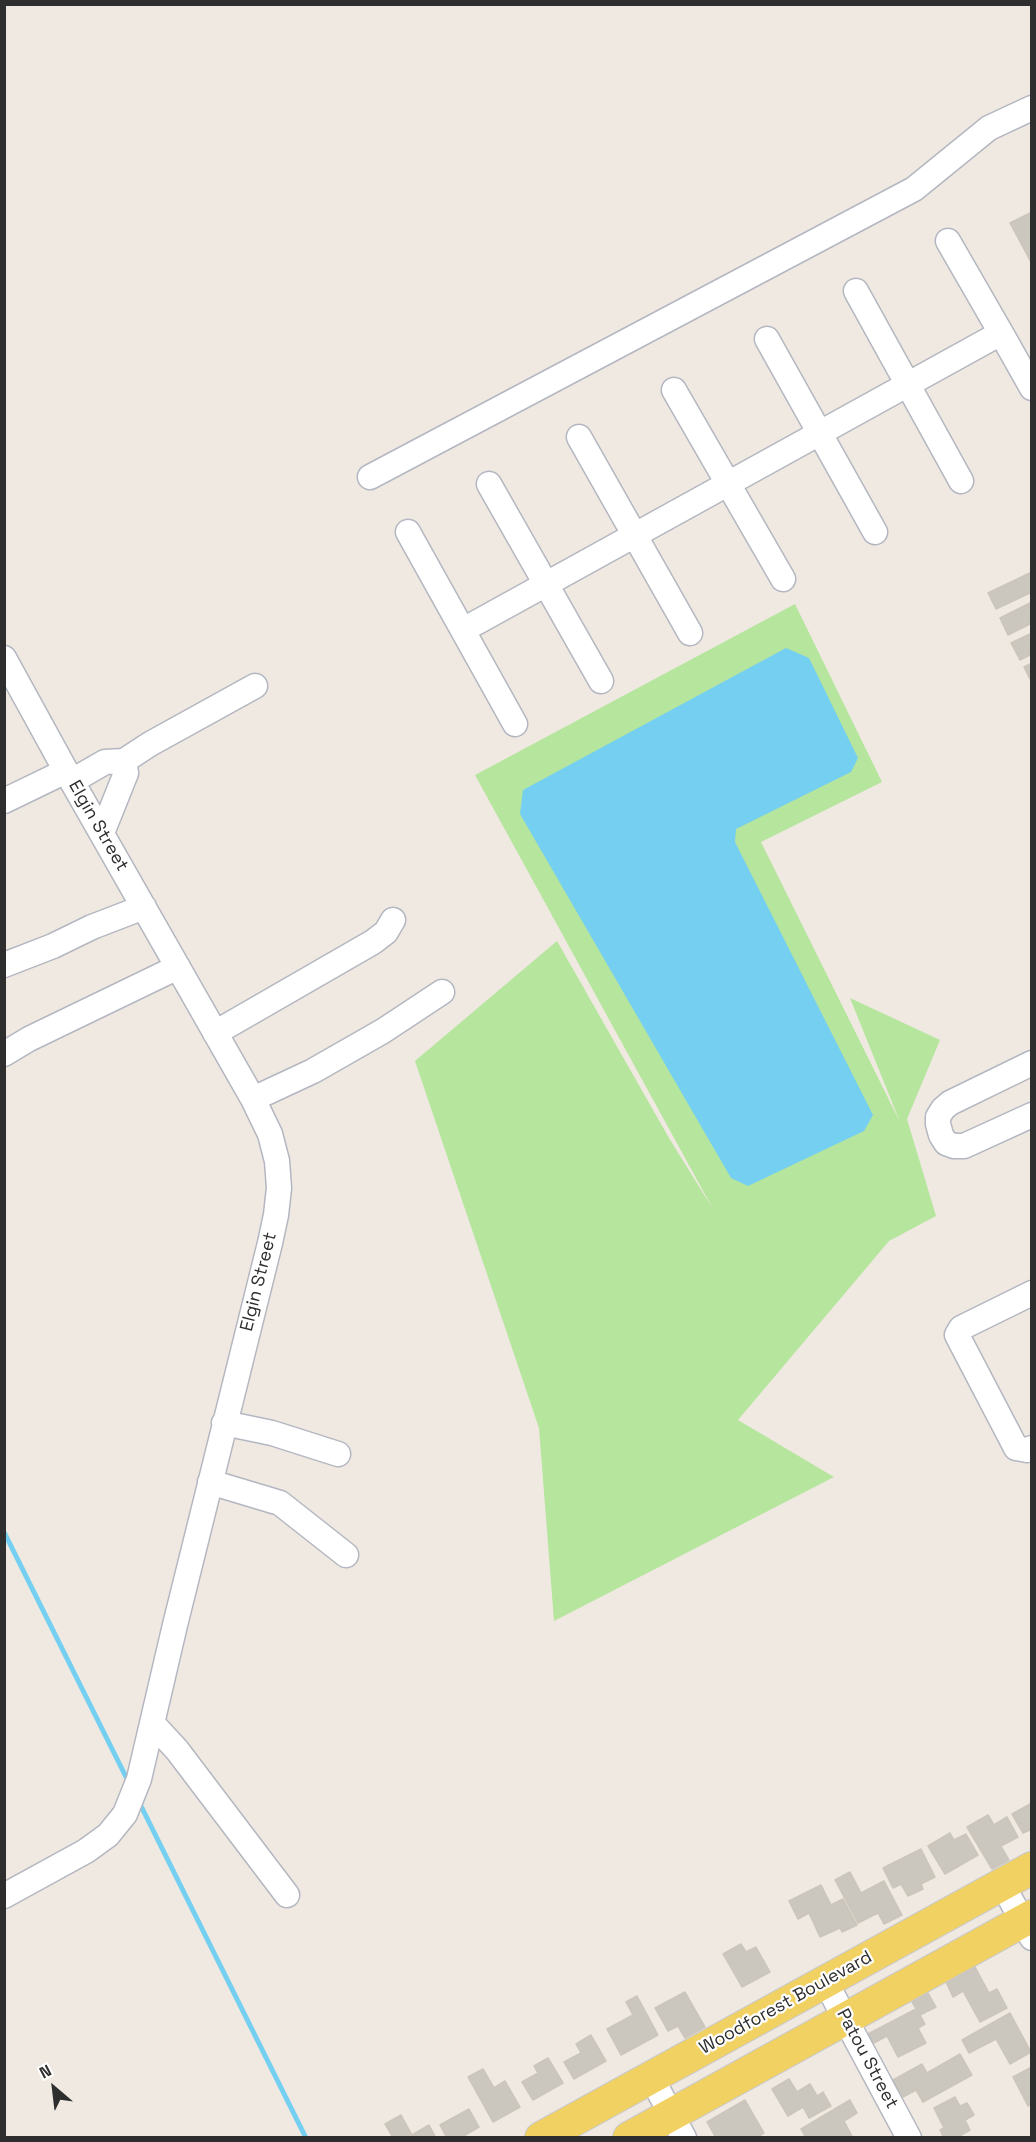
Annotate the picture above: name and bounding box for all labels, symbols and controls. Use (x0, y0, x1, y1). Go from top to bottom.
street label: Elgin Street (63, 777, 133, 875)
street label: Elgin Street (236, 1230, 282, 1334)
street label: Woodforest Boulevard (696, 1947, 876, 2059)
street label: Patou Street (832, 2005, 902, 2113)
north arrow (24, 2058, 84, 2118)
text: N (36, 2060, 55, 2083)

